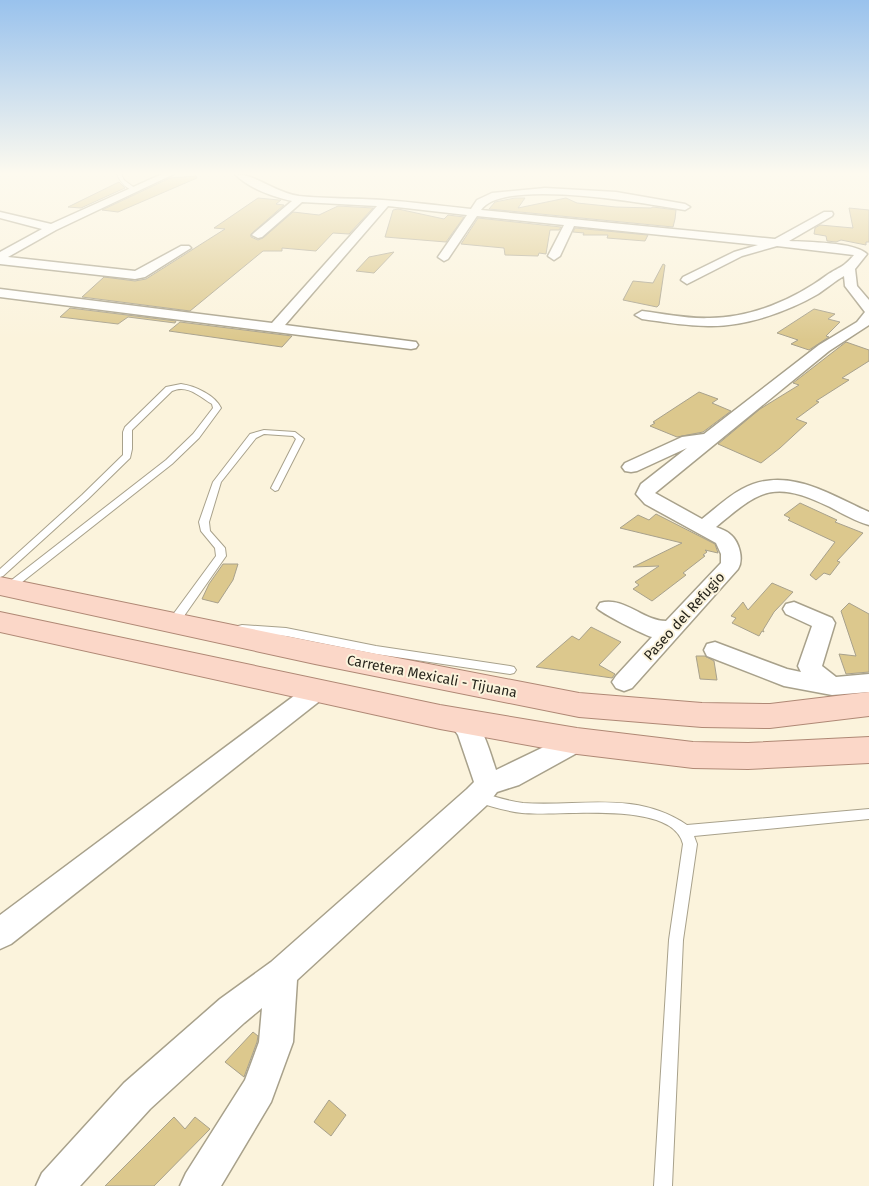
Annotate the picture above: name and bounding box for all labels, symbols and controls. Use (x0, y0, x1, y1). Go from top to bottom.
street label: Paseo del Refugio (640, 569, 728, 664)
street label: Carretera Mexicali - Tijuana (345, 652, 518, 701)

